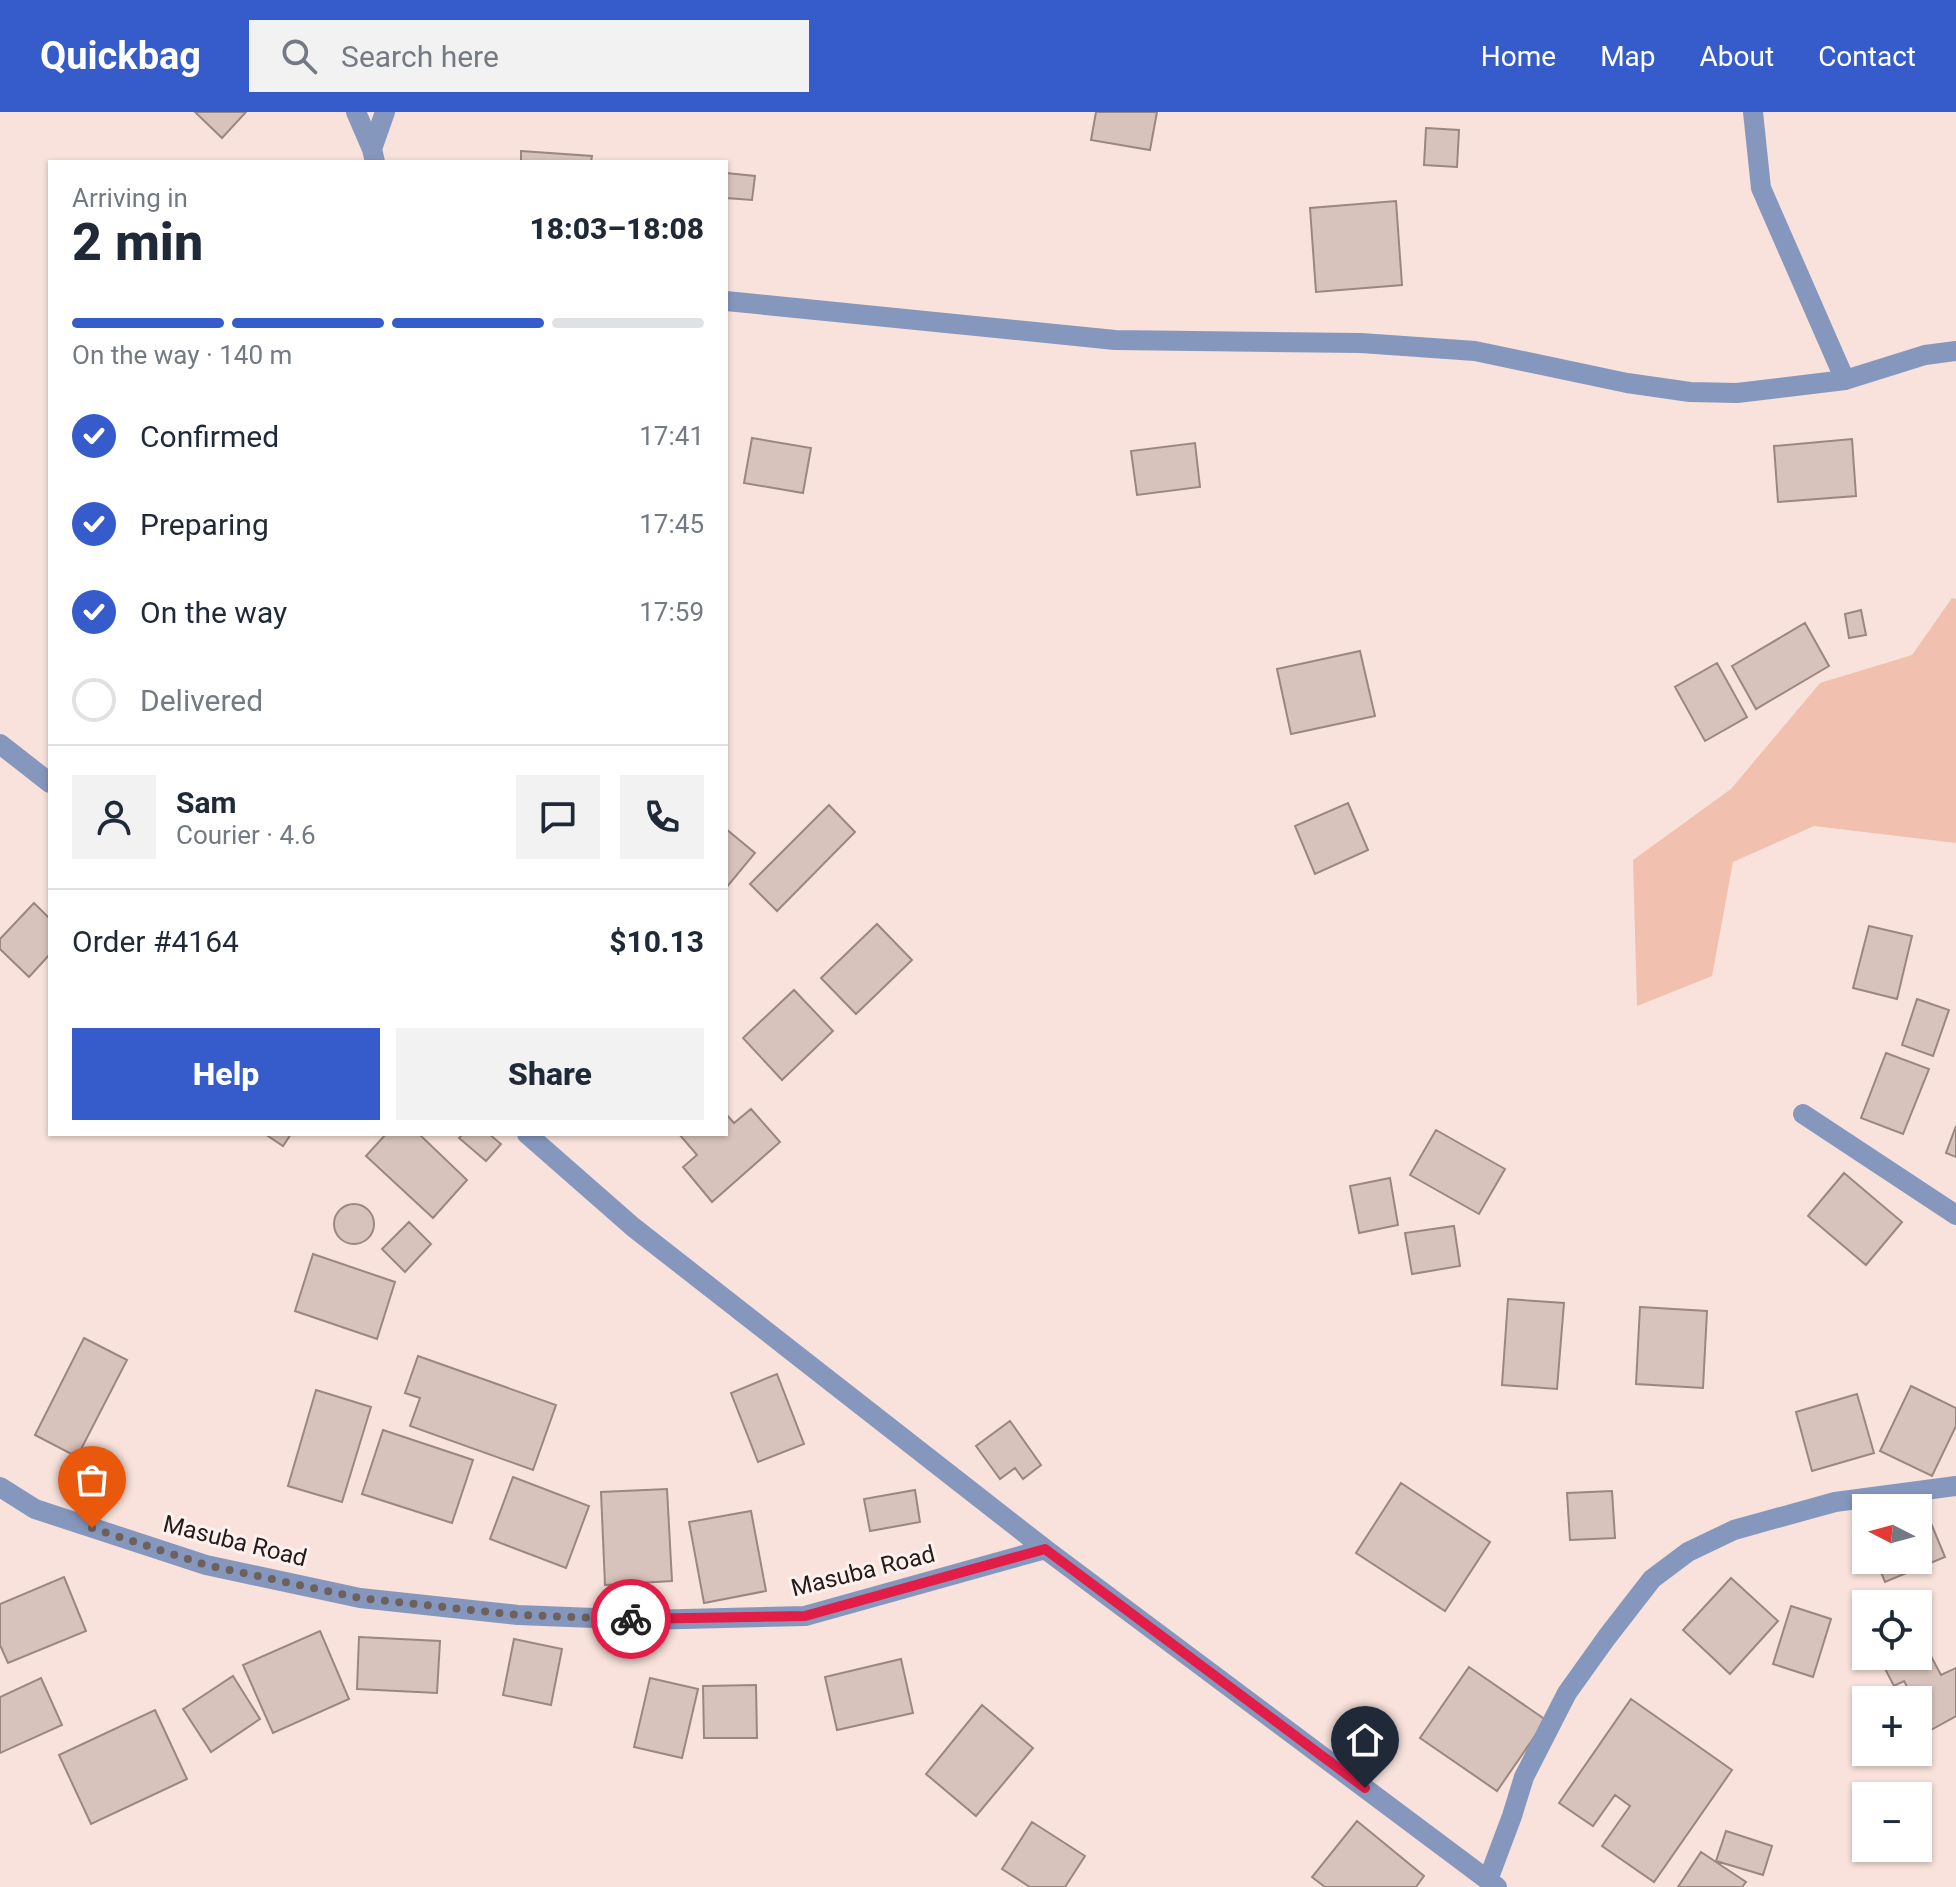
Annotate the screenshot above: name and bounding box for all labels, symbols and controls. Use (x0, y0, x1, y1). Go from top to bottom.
search box (249, 20, 809, 92)
text: Quickbag (40, 34, 201, 78)
icon: search (277, 34, 321, 78)
text: Search here (341, 39, 499, 74)
text: Home (1481, 40, 1556, 73)
text: Map (1600, 40, 1656, 73)
text: About (1700, 40, 1774, 73)
text: Contact (1818, 40, 1916, 73)
text: Arriving in (72, 183, 188, 213)
text: 18:03–18:08 (529, 211, 704, 246)
text: 2 min (72, 212, 203, 273)
text: On the way · 140 m (72, 340, 292, 370)
icon: check (72, 414, 116, 458)
text: Confirmed (140, 419, 279, 454)
text: 17:41 (639, 421, 704, 451)
icon: check (72, 502, 116, 546)
text: Preparing (140, 507, 269, 542)
text: 17:45 (639, 509, 704, 539)
icon: check (72, 590, 116, 634)
text: On the way (140, 595, 287, 630)
text: 17:59 (639, 597, 704, 627)
text: Delivered (140, 683, 263, 718)
button: person (72, 775, 156, 859)
button: chat (516, 775, 600, 859)
button: phone (620, 775, 704, 859)
text: Sam (176, 785, 237, 820)
text: Courier · 4.6 (176, 820, 316, 850)
text: Order #4164 (72, 924, 239, 959)
text: $10.13 (609, 924, 704, 959)
button: Help (72, 1028, 380, 1120)
button: Share (396, 1028, 704, 1120)
pin (58, 1446, 126, 1528)
icon: bag (70, 1458, 114, 1502)
north arrow (1852, 1494, 1932, 1574)
map controls (1852, 1494, 1932, 1862)
street label: Masuba Road (160, 1510, 310, 1572)
street label: Masuba Road (788, 1540, 938, 1602)
courier (591, 1579, 671, 1659)
button: locate (1852, 1590, 1932, 1670)
icon: bike (609, 1597, 653, 1641)
button: + (1852, 1686, 1932, 1766)
pin (1331, 1706, 1399, 1788)
icon: home (1343, 1718, 1387, 1762)
button: − (1852, 1782, 1932, 1862)

